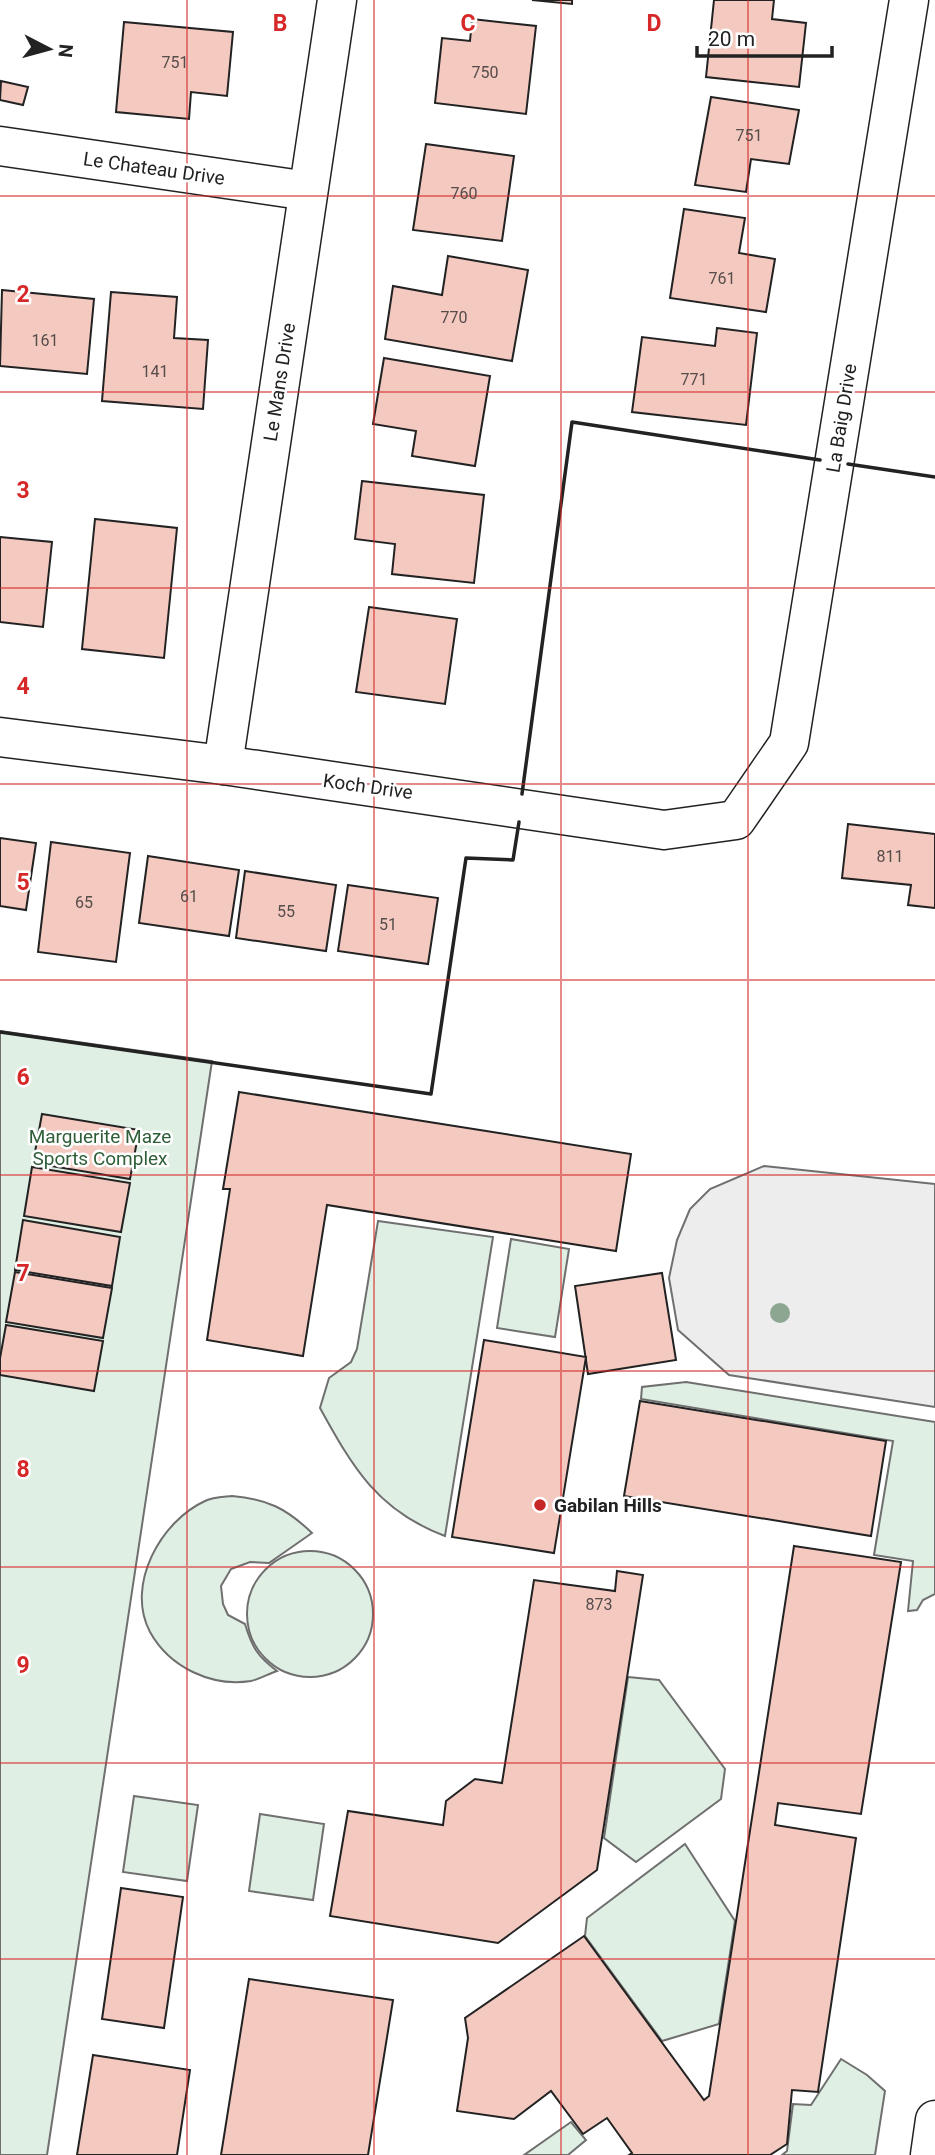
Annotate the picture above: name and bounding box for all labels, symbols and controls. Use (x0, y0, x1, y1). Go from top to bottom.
text: B (273, 10, 287, 37)
text: C (460, 10, 476, 37)
text: D (647, 10, 661, 37)
north arrow (14, 14, 84, 84)
scale bar (697, 14, 832, 58)
text: 20 m (708, 27, 755, 51)
text: N (53, 43, 78, 59)
house number: 751 (162, 53, 188, 72)
house number: 750 (472, 63, 498, 82)
house number: 751 (736, 126, 762, 145)
street label: Le Chateau Drive (82, 147, 226, 190)
house number: 760 (451, 184, 477, 203)
house number: 761 (709, 269, 735, 288)
text: 2 (16, 281, 30, 308)
house number: 770 (441, 308, 467, 327)
street label: Le Mans Drive (259, 321, 300, 443)
house number: 161 (32, 331, 58, 350)
house number: 141 (142, 362, 168, 381)
street label: La Baig Drive (822, 362, 861, 474)
house number: 771 (681, 370, 707, 389)
text: 3 (16, 477, 30, 504)
text: 4 (16, 673, 30, 700)
street label: Koch Drive (322, 769, 414, 804)
house number: 811 (877, 847, 903, 866)
text: 5 (16, 869, 30, 896)
house number: 61 (180, 887, 198, 906)
house number: 65 (75, 893, 93, 912)
house number: 55 (277, 902, 295, 921)
house number: 51 (379, 915, 397, 934)
text: 6 (16, 1064, 30, 1091)
park label: Marguerite Maze Sports Complex (29, 1125, 171, 1170)
text: 7 (16, 1260, 30, 1287)
text: 8 (16, 1456, 30, 1483)
place label: Gabilan Hills (554, 1494, 662, 1517)
marker: Gabilan Hills (532, 1497, 548, 1513)
house number: 873 (586, 1595, 612, 1614)
text: 9 (16, 1652, 30, 1679)

